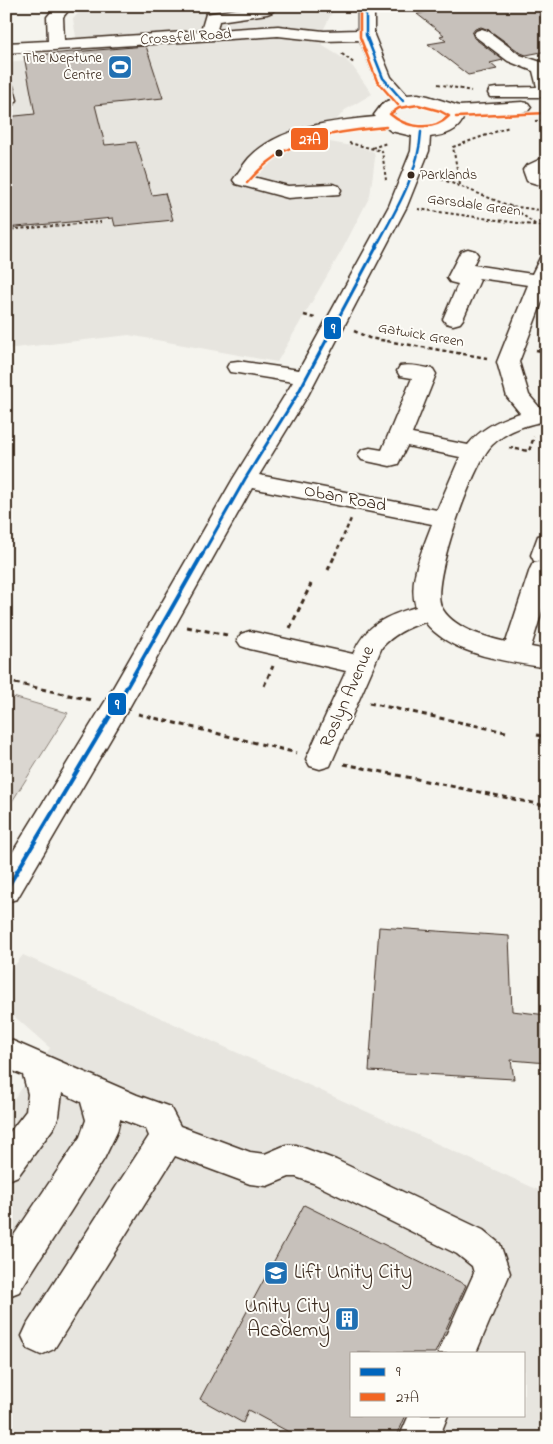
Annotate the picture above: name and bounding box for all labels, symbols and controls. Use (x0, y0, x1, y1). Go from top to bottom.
street label: Crossfell Road (140, 23, 233, 51)
place label: The Neptune Centre (23, 47, 102, 86)
sports icon: The Neptune Centre (107, 54, 133, 80)
line badge: 27A (290, 127, 329, 151)
text: 27A (298, 130, 321, 151)
unlabelled marker (274, 148, 284, 158)
place label: Parklands (420, 165, 477, 186)
marker: Parklands (406, 170, 416, 180)
street label: Garsdale Green (426, 188, 522, 222)
line badge: 9 (323, 316, 342, 340)
street label: Gatwick Green (376, 317, 466, 353)
text: 9 (330, 319, 336, 340)
street label: Oban Road (301, 478, 389, 520)
street label: Roslyn Avenue (314, 641, 382, 752)
line badge: 9 (107, 692, 127, 716)
text: 9 (114, 695, 120, 716)
place label: Lift Unity City (294, 1258, 412, 1290)
school or university icon: Lift Unity City (263, 1260, 289, 1286)
place label: Unity City Academy (245, 1292, 330, 1348)
building icon: Unity City Academy (334, 1306, 360, 1332)
legend (350, 1352, 526, 1416)
text: 9 (396, 1361, 401, 1383)
text: 27A (396, 1387, 419, 1409)

